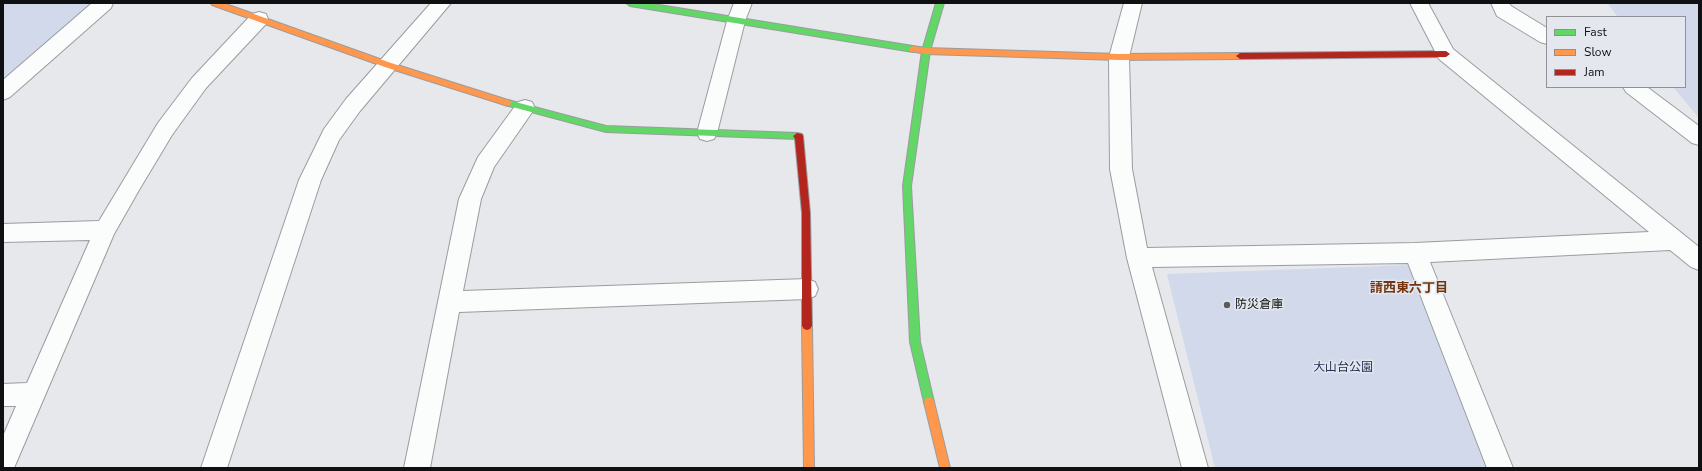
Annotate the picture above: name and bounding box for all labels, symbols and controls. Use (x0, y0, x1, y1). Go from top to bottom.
legend (1546, 16, 1686, 88)
text: Fast (1584, 24, 1607, 40)
text: Slow (1584, 44, 1612, 60)
text: Jam (1584, 64, 1605, 80)
district label: 請西東六丁目 (1370, 281, 1448, 297)
place label: 防災倉庫 (1235, 298, 1283, 312)
marker: 防災倉庫 (1222, 300, 1232, 310)
park label: 大山台公園 (1313, 361, 1373, 375)

